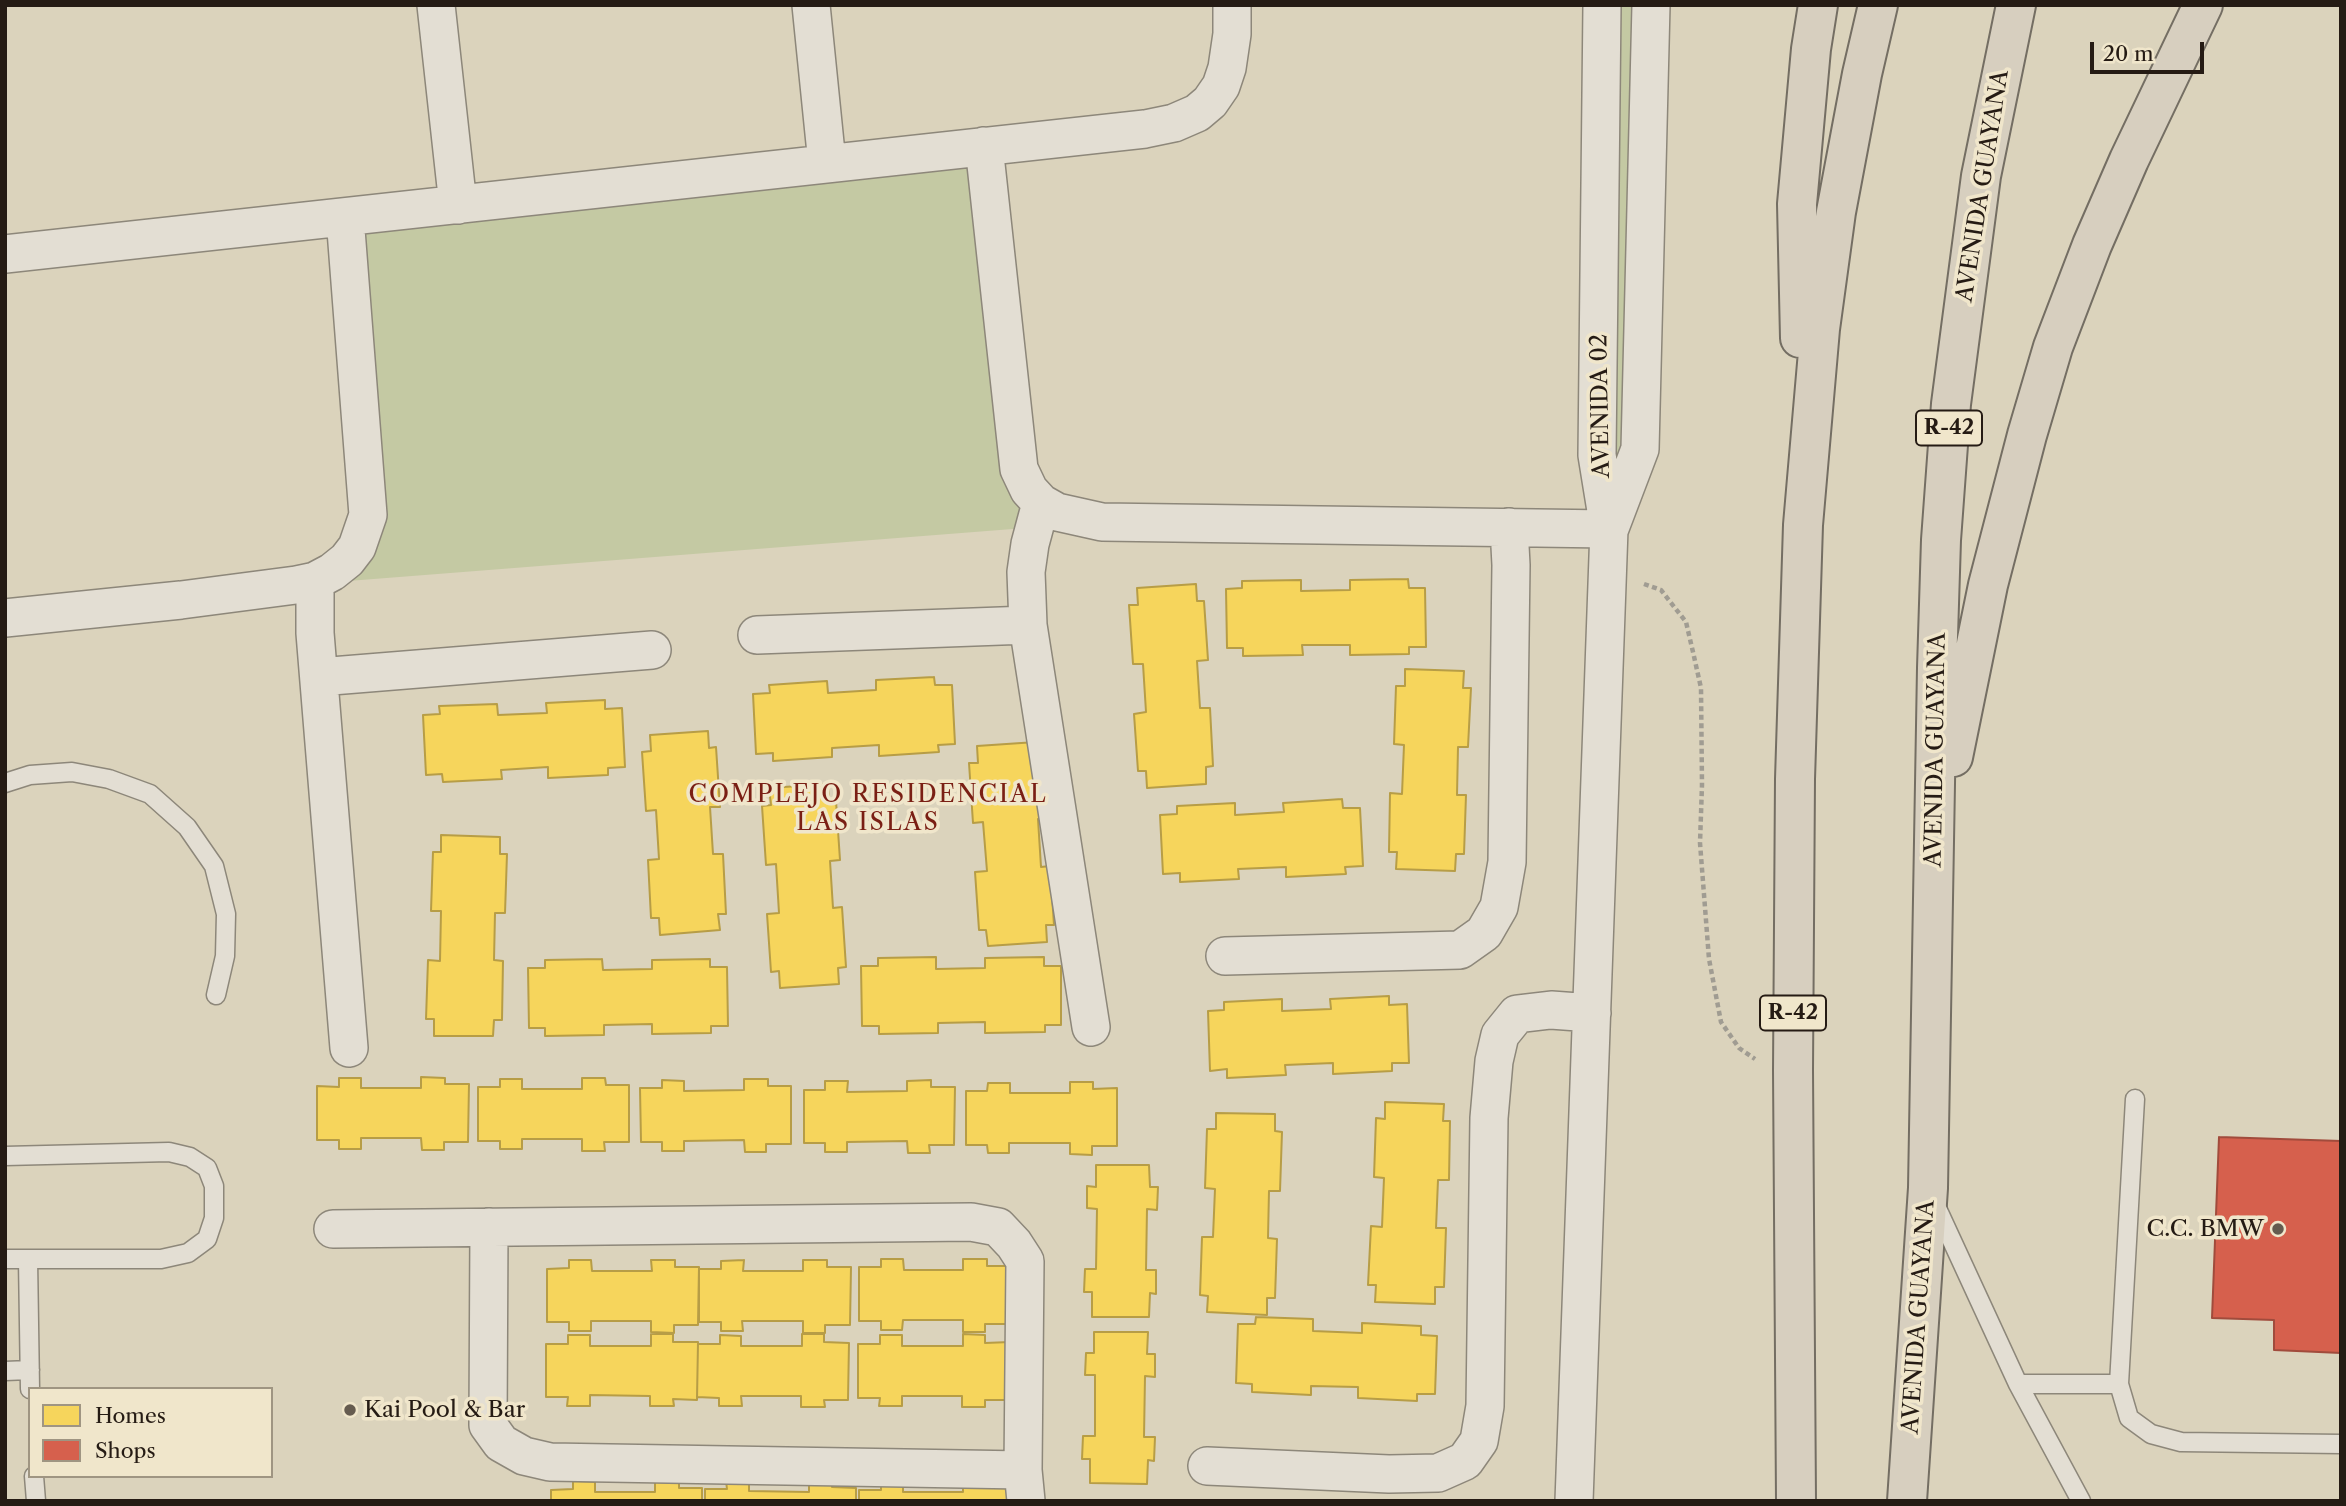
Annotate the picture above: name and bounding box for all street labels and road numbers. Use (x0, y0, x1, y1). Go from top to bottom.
street label: AVENIDA GUAYANA (1951, 68, 2015, 304)
street label: AVENIDA 02 (1586, 334, 1616, 478)
road number: R-42 (1916, 410, 1982, 446)
street label: AVENIDA GUAYANA (1920, 632, 1952, 868)
road number: R-42 (1760, 996, 1826, 1030)
street label: AVENIDA GUAYANA (1897, 1199, 1941, 1435)

